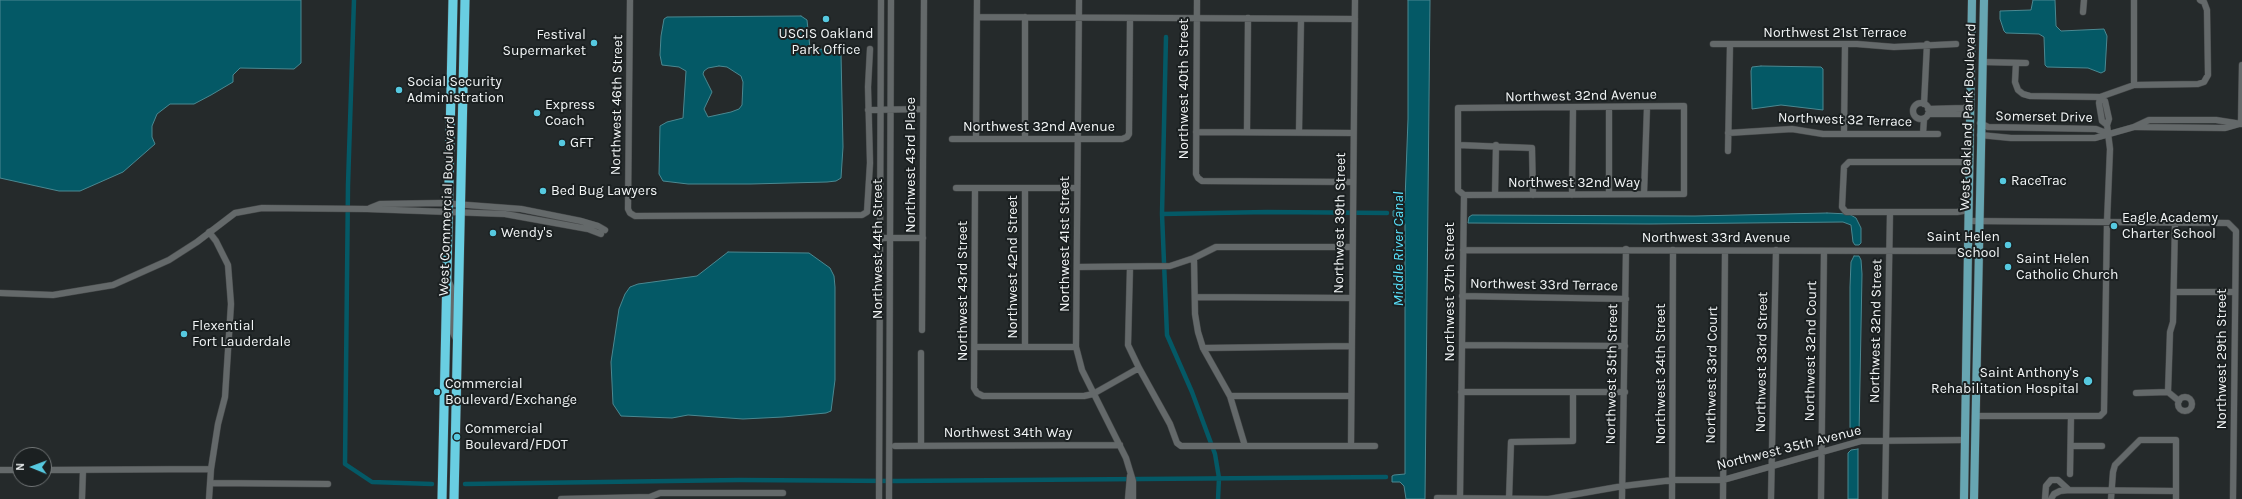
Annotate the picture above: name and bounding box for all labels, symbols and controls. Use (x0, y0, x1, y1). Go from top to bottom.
marker: USCIS Oakland Park Office (821, 14, 831, 24)
street label: Northwest 40th Street (1176, 19, 1192, 159)
street label: West Oakland Park Boulevard (1956, 23, 1980, 211)
street label: Northwest 21st Terrace (1763, 25, 1907, 41)
place label: USCIS Oakland Park Office (779, 26, 873, 58)
place label: Festival Supermarket (502, 27, 586, 60)
street label: Northwest 46th Street (607, 35, 627, 175)
marker: Festival Supermarket (589, 38, 599, 48)
place label: Social Security Administration (407, 74, 504, 106)
marker: Social Security Administration (394, 85, 404, 95)
street label: Northwest 32nd Avenue (1505, 86, 1657, 106)
place label: Express Coach (545, 97, 595, 130)
street label: Northwest 43rd Place (903, 97, 919, 233)
marker: Express Coach (532, 108, 542, 118)
street label: Somerset Drive (1995, 108, 2093, 126)
street label: Northwest 32 Terrace (1778, 109, 1912, 131)
street label: West Commercial Boulevard (435, 116, 459, 296)
street label: Northwest 32nd Avenue (963, 119, 1115, 135)
place label: GFT (570, 135, 593, 151)
marker: GFT (557, 138, 567, 148)
street label: Northwest 39th Street (1330, 152, 1350, 294)
place label: RaceTrac (2011, 173, 2067, 189)
street label: Northwest 32nd Way (1508, 175, 1640, 191)
street label: Northwest 41st Street (1057, 176, 1073, 312)
marker: RaceTrac (1998, 176, 2008, 186)
street label: Northwest 44th Street (870, 179, 886, 319)
place label: Bed Bug Lawyers (551, 183, 657, 199)
marker: Bed Bug Lawyers (538, 186, 548, 196)
water label: Middle River Canal (1390, 191, 1408, 307)
street label: Northwest 42nd Street (1005, 195, 1021, 339)
place label: Eagle Academy Charter School (2122, 210, 2218, 242)
street label: Northwest 43rd Street (955, 221, 971, 361)
marker: Eagle Academy Charter School (2109, 221, 2119, 231)
street label: Northwest 37th Street (1442, 222, 1458, 362)
place label: Wendy's (501, 225, 553, 241)
marker: Wendy's (488, 228, 498, 238)
place label: Saint Helen School (1927, 229, 2000, 262)
street label: Northwest 33rd Avenue (1642, 230, 1790, 246)
marker: Saint Helen School (2003, 240, 2013, 250)
place label: Saint Helen Catholic Church (2016, 251, 2119, 284)
street label: Northwest 32nd Street (1866, 259, 1886, 403)
marker: Saint Helen Catholic Church (2003, 262, 2013, 272)
street label: Northwest 33rd Terrace (1470, 275, 1618, 295)
street label: Northwest 32nd Court (1801, 280, 1821, 422)
street label: Northwest 29th Street (2214, 289, 2230, 429)
street label: Northwest 33rd Street (1752, 291, 1772, 433)
street label: Northwest 35th Street (1602, 303, 1622, 445)
street label: Northwest 34th Street (1653, 304, 1669, 444)
street label: Northwest 33rd Court (1702, 306, 1722, 444)
place label: Flexential Fort Lauderdale (192, 318, 291, 350)
marker: Flexential Fort Lauderdale (179, 329, 189, 339)
place label: Saint Anthony's Rehabilitation Hospital (1931, 365, 2079, 398)
marker: Saint Anthony's Rehabilitation Hospital (2082, 375, 2094, 387)
place label: Commercial Boulevard/Exchange (445, 376, 577, 408)
marker: Commercial Boulevard/Exchange (432, 387, 442, 397)
place label: Commercial Boulevard/FDOT (465, 421, 568, 454)
street label: Northwest 35th Avenue (1715, 422, 1863, 474)
street label: Northwest 34th Way (944, 425, 1072, 441)
marker: Commercial Boulevard/FDOT (452, 432, 462, 442)
north arrow (12, 447, 52, 487)
text: N (14, 463, 27, 471)

